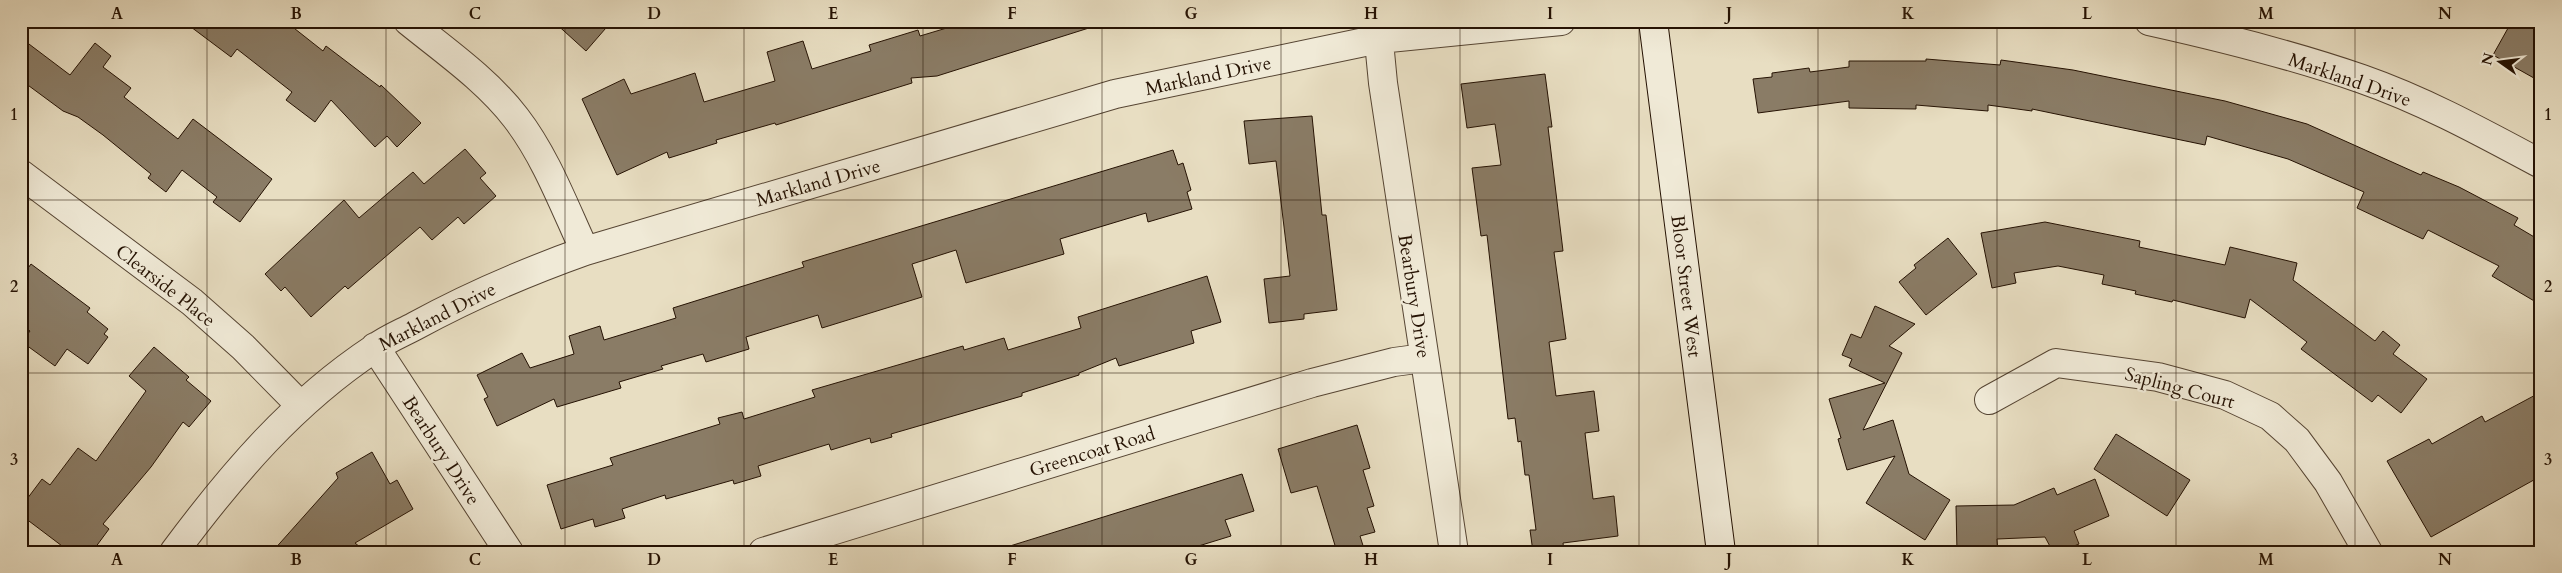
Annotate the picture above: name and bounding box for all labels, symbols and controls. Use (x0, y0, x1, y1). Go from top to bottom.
text: A (111, 3, 123, 25)
text: B (290, 3, 302, 25)
text: C (469, 3, 481, 25)
text: D (647, 3, 661, 25)
text: E (828, 3, 838, 25)
text: F (1007, 3, 1017, 25)
text: G (1184, 3, 1198, 25)
text: H (1364, 3, 1378, 25)
text: I (1547, 3, 1553, 25)
text: J (1724, 3, 1732, 25)
text: K (1902, 3, 1915, 25)
text: L (2082, 3, 2093, 25)
text: M (2258, 3, 2274, 25)
text: N (2438, 3, 2452, 25)
north arrow (2474, 38, 2524, 88)
street label: Markland Drive (2285, 47, 2415, 113)
street label: Markland Drive (1143, 50, 1274, 102)
text: N (2477, 51, 2499, 67)
text: 1 (10, 104, 18, 126)
text: 1 (2544, 104, 2552, 126)
street label: Markland Drive (753, 153, 883, 213)
street label: Bloor Street West (1664, 214, 1708, 359)
street label: Bearbury Drive (1391, 232, 1437, 360)
street label: Clearside Place (110, 239, 221, 333)
text: 2 (10, 276, 18, 298)
street label: Markland Drive (374, 276, 500, 358)
text: 2 (2544, 276, 2552, 298)
street label: Sapling Court (2122, 361, 2238, 415)
street label: Bearbury Drive (396, 391, 486, 510)
street label: Greencoat Road (1026, 421, 1158, 483)
text: 3 (10, 449, 18, 471)
text: 3 (2544, 449, 2552, 471)
text: A (111, 549, 123, 571)
text: B (290, 549, 302, 571)
text: C (469, 549, 481, 571)
text: D (647, 549, 661, 571)
text: E (828, 549, 838, 571)
text: F (1007, 549, 1017, 571)
text: G (1184, 549, 1198, 571)
text: H (1364, 549, 1378, 571)
text: I (1547, 549, 1553, 571)
text: J (1724, 549, 1732, 571)
text: K (1902, 549, 1915, 571)
text: L (2082, 549, 2093, 571)
text: M (2258, 549, 2274, 571)
text: N (2438, 549, 2452, 571)

